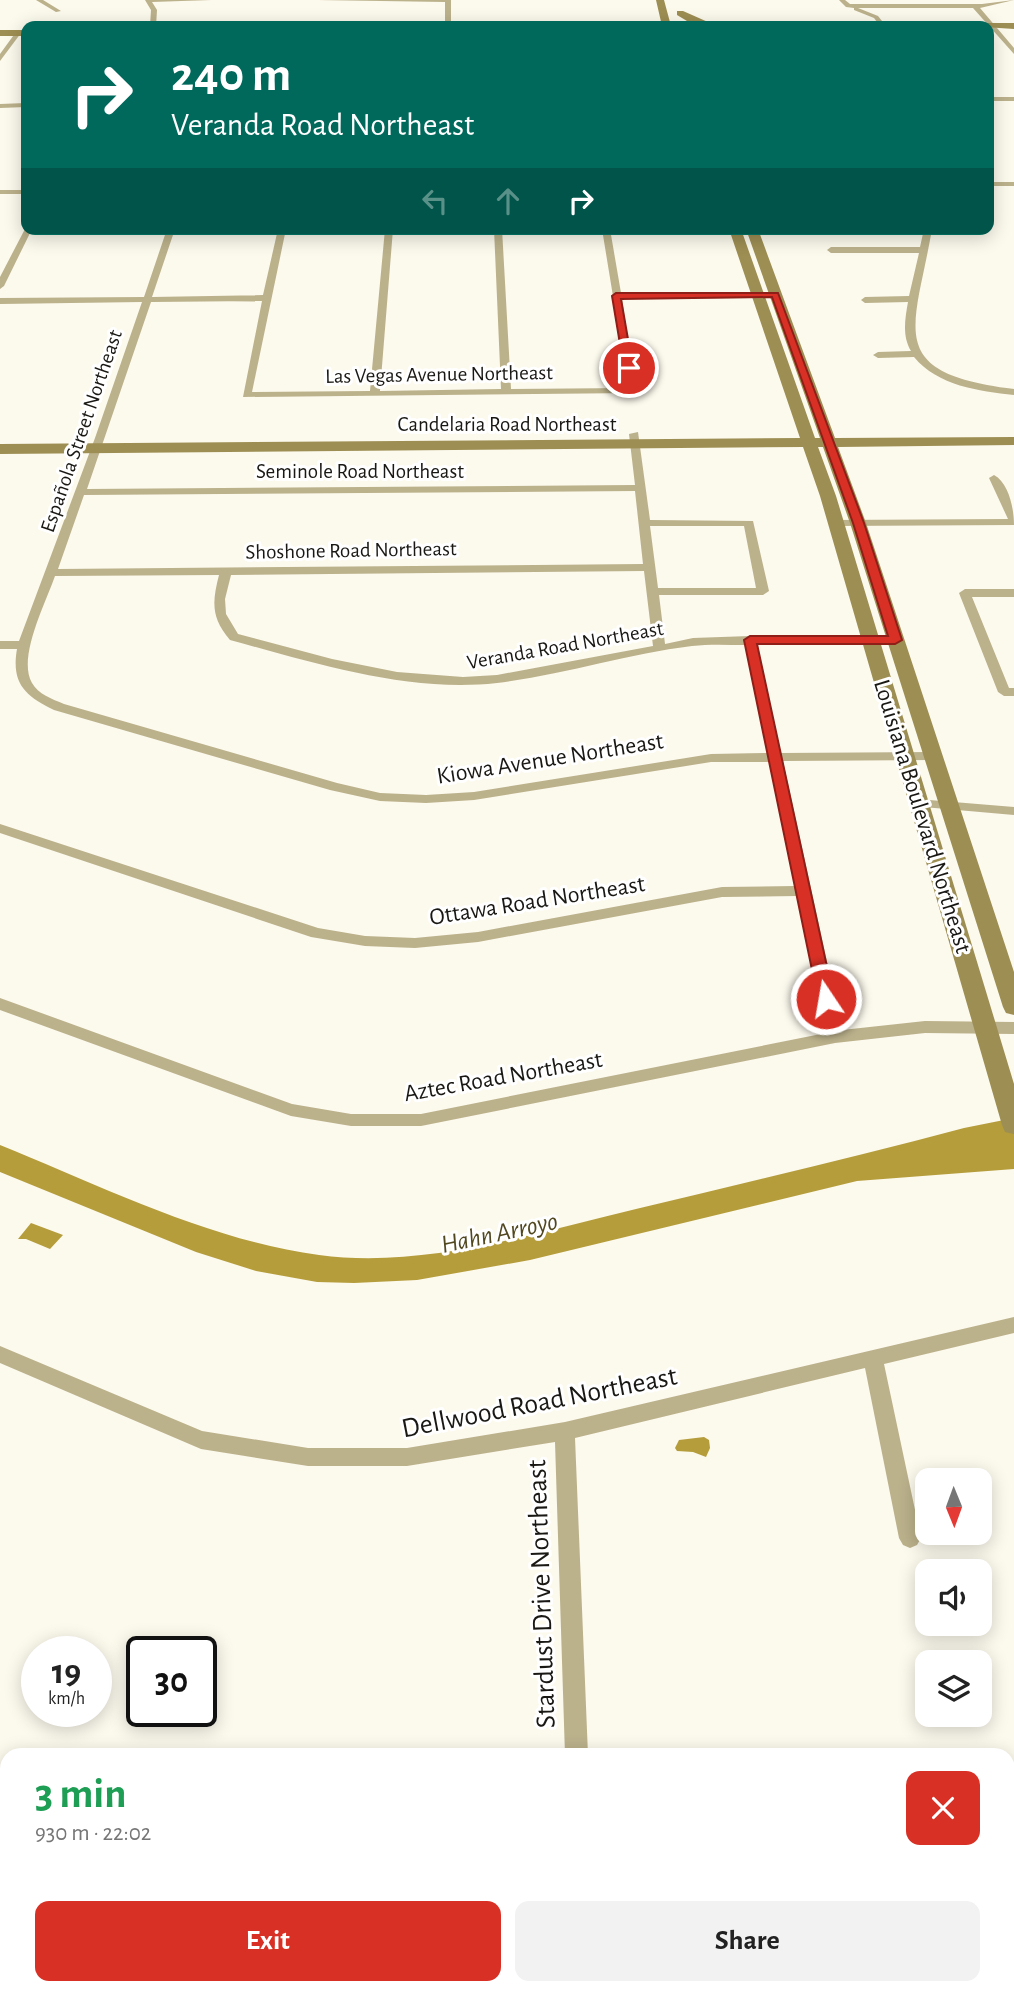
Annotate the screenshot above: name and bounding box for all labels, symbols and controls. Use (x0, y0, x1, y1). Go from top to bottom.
icon: right (56, 49, 147, 140)
text: 240 m (171, 51, 291, 100)
text: Veranda Road Northeast (171, 109, 474, 141)
icon: left (416, 182, 454, 220)
icon: ahead (489, 182, 527, 220)
icon: right (562, 182, 600, 220)
street label: Española Street Northeast (37, 327, 126, 535)
pin (599, 338, 659, 398)
icon: arrive (610, 349, 648, 387)
street label: Las Vegas Avenue Northeast (325, 362, 553, 387)
street label: Candelaria Road Northeast (397, 414, 617, 435)
street label: Seminole Road Northeast (256, 461, 464, 482)
street label: Shoshone Road Northeast (245, 538, 457, 563)
street label: Veranda Road Northeast (465, 618, 665, 673)
street label: Louisiana Boulevard Northeast (869, 677, 975, 956)
street label: Kiowa Avenue Northeast (435, 729, 666, 789)
street label: Ottawa Road Northeast (428, 872, 647, 930)
position arrow (789, 962, 863, 1036)
street label: Aztec Road Northeast (402, 1048, 605, 1106)
water label: Hahn Arroyo (439, 1208, 560, 1258)
street label: Dellwood Road Northeast (399, 1363, 680, 1443)
street label: Stardust Drive Northeast (523, 1459, 561, 1729)
north arrow (915, 1468, 992, 1545)
map controls (915, 1468, 992, 1727)
button: sound (915, 1559, 992, 1636)
speed limit sign: 30 (126, 1636, 217, 1727)
button: layers (915, 1650, 992, 1727)
text: 19 (52, 1655, 81, 1690)
text: km/h (48, 1690, 85, 1708)
button: close (906, 1771, 980, 1845)
text: 3 min (35, 1773, 127, 1815)
text: 930 m · 22:02 (35, 1822, 151, 1845)
button: Exit (35, 1901, 501, 1981)
button: Share (515, 1901, 980, 1981)

